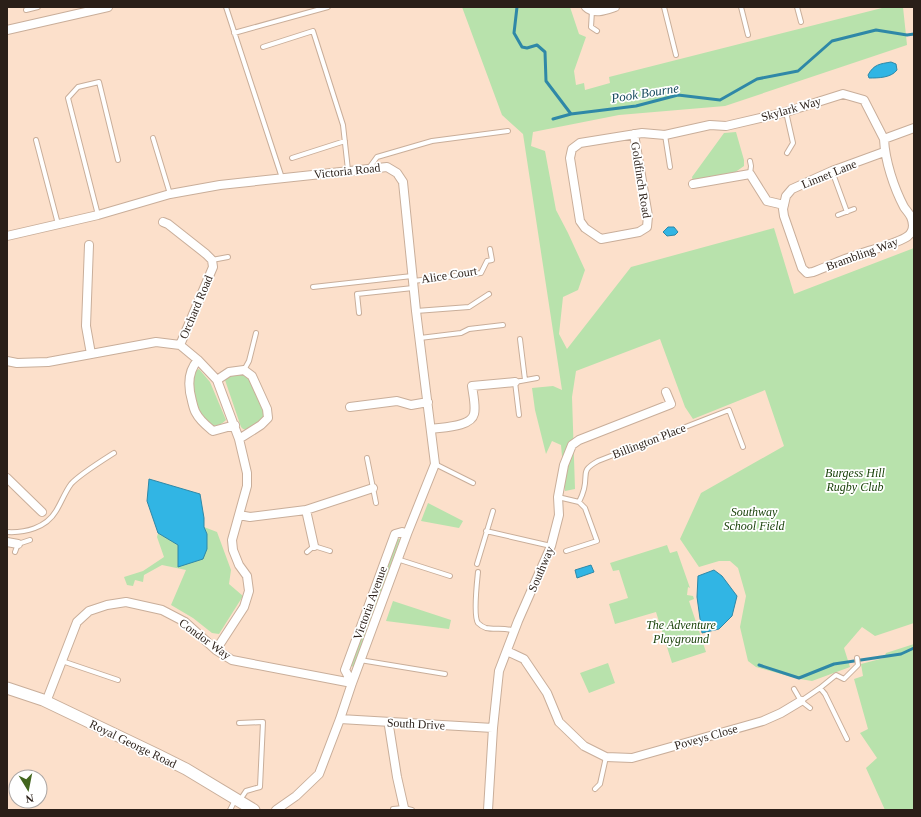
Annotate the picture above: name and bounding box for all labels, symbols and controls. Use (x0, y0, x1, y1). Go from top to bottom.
water label: Pook Bourne (609, 80, 680, 106)
street label: Skylark Way (759, 94, 823, 124)
street label: Goldfinch Road (628, 141, 654, 219)
street label: Linnet Lane (799, 157, 859, 191)
street label: Victoria Road (313, 161, 381, 181)
street label: Brambling Way (824, 234, 900, 274)
street label: Alice Court (420, 264, 479, 286)
street label: Orchard Road (176, 273, 216, 341)
street label: Billington Place (610, 421, 688, 461)
park label: Burgess Hill Rugby Club (825, 466, 886, 494)
park label: Southway School Field (724, 505, 785, 533)
street label: Southway (525, 544, 557, 594)
street label: Victoria Avenue (350, 564, 390, 642)
street label: Condor Way (176, 616, 234, 662)
park label: The Adventure Playground (646, 618, 716, 646)
street label: South Drive (387, 715, 445, 733)
street label: Royal George Road (87, 717, 179, 771)
street label: Poveys Close (673, 721, 739, 753)
north arrow (8, 769, 48, 809)
text: N (25, 792, 35, 805)

